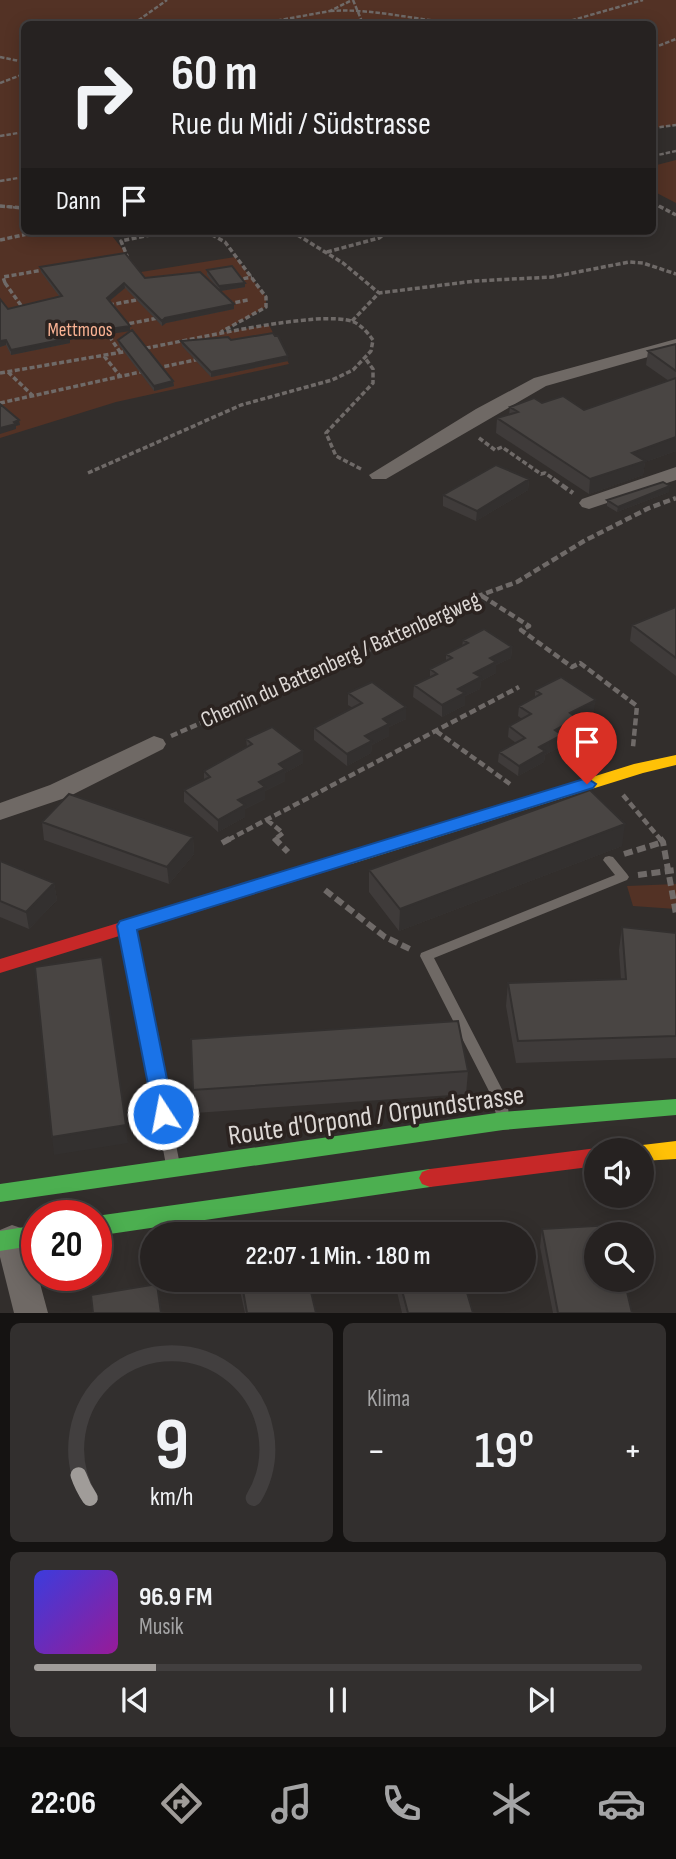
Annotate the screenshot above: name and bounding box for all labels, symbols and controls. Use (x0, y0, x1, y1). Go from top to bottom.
text: 60 m (171, 45, 258, 104)
icon: right (56, 49, 147, 140)
text: Rue du Midi / Südstrasse (171, 105, 431, 144)
icon: arrive (115, 182, 153, 220)
text: Dann (56, 186, 101, 217)
park label: Mettmoos (47, 319, 113, 342)
street label: Chemin du Battenberg / Battenbergweg (196, 586, 484, 734)
pin (557, 712, 617, 784)
icon: arrive (568, 723, 606, 761)
position arrow (126, 1077, 200, 1151)
street label: Route d'Orpond / Orpundstrasse (226, 1078, 526, 1153)
map controls (584, 1138, 654, 1292)
button: sound (584, 1138, 654, 1208)
speed limit sign: 20 (21, 1200, 112, 1291)
button: search (584, 1222, 654, 1292)
text: 22:07 · 1 Min. · 180 m (245, 1241, 431, 1272)
text: Klima (367, 1385, 410, 1413)
text: 9 (154, 1403, 189, 1491)
text: 19° (475, 1420, 534, 1483)
text: − (367, 1429, 386, 1474)
text: + (623, 1429, 642, 1474)
text: km/h (150, 1482, 193, 1513)
text: 96.9 FM (139, 1582, 212, 1613)
text: Musik (139, 1613, 184, 1641)
icon: previous (116, 1681, 154, 1719)
icon: pause (319, 1681, 357, 1719)
icon: next (522, 1681, 560, 1719)
icon: directions (157, 1779, 206, 1828)
icon: music (267, 1779, 316, 1828)
icon: phone (377, 1779, 426, 1828)
icon: climate (487, 1779, 536, 1828)
icon: car (597, 1779, 646, 1828)
text: 22:06 (30, 1784, 96, 1823)

